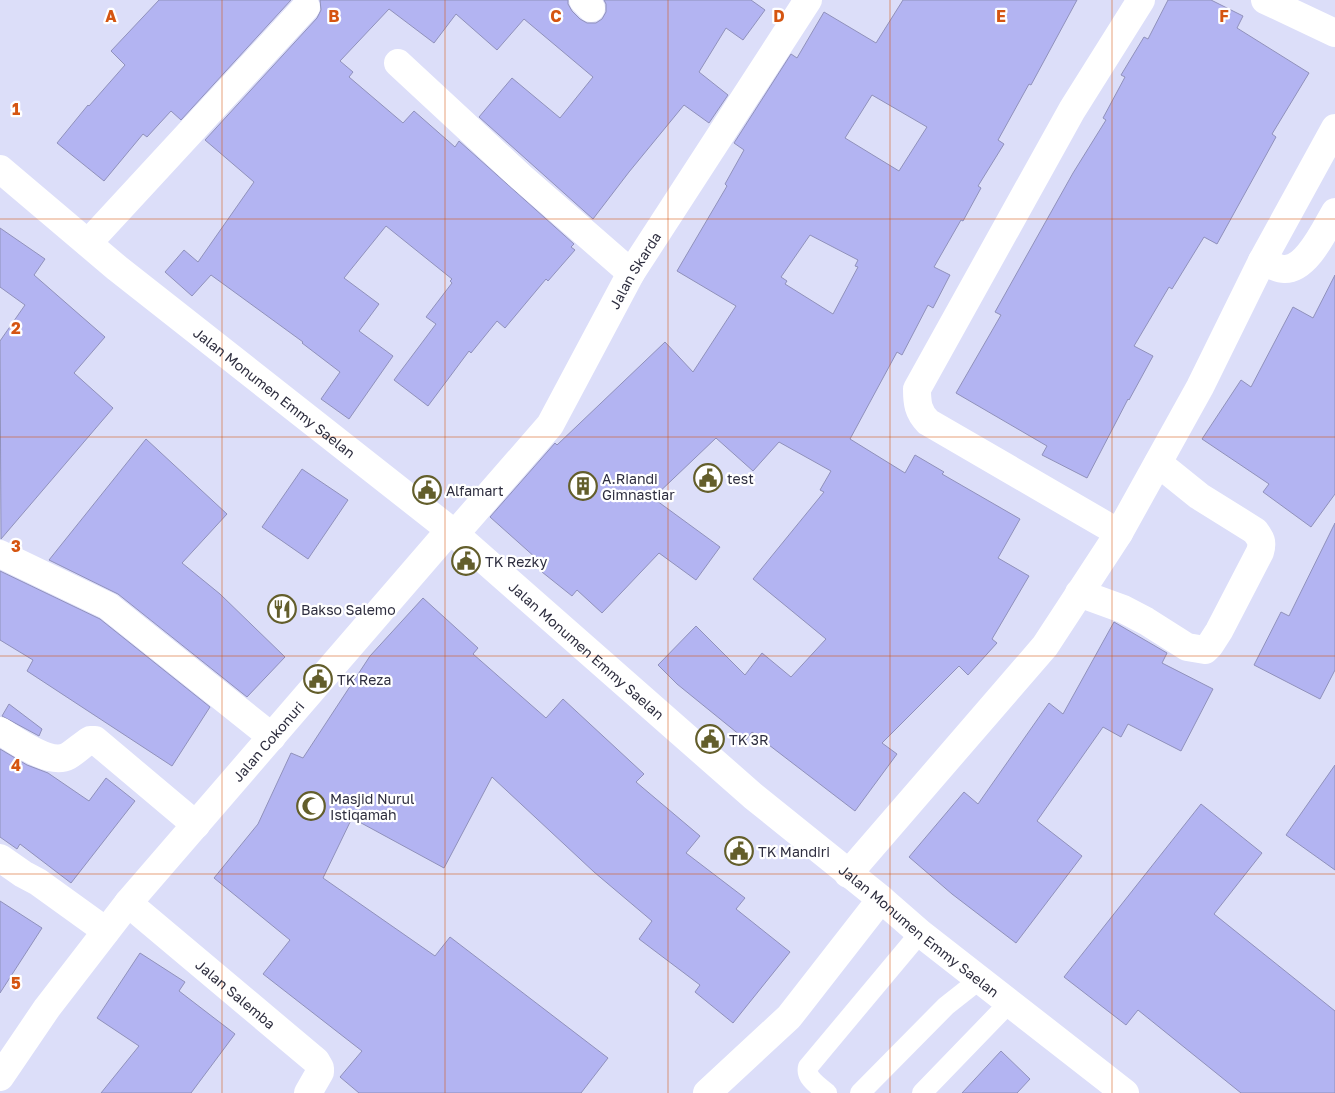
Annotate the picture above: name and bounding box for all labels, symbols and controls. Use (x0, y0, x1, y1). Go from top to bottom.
text: A (105, 6, 117, 26)
text: B (328, 6, 340, 26)
text: C (550, 6, 562, 26)
text: D (773, 6, 785, 26)
text: E (996, 6, 1006, 26)
text: F (1219, 6, 1229, 26)
text: 1 (12, 99, 20, 119)
street label: Jalan Skarda (605, 228, 664, 312)
text: 2 (11, 318, 21, 338)
street label: Jalan Monumen Emmy Saelan (191, 323, 359, 461)
public building icon: test (693, 463, 723, 493)
place label: A.Riandi Gimnastiar (602, 470, 675, 503)
place label: test (727, 470, 754, 487)
building icon: A.Riandi Gimnastiar (568, 471, 598, 501)
public building icon: Alfamart (412, 475, 442, 505)
place label: Alfamart (446, 482, 504, 499)
text: 3 (11, 536, 21, 556)
public building icon: TK Rezky (451, 546, 481, 576)
place label: TK Rezky (485, 553, 548, 570)
street label: Jalan Monumen Emmy Saelan (506, 577, 668, 723)
restaurant icon: Bakso Salemo (267, 594, 297, 624)
place label: Bakso Salemo (301, 601, 396, 618)
public building icon: TK Reza (303, 664, 333, 694)
place label: TK Reza (337, 671, 391, 688)
street label: Jalan Cokonuri (228, 697, 307, 785)
public building icon: TK 3R (695, 724, 725, 754)
place label: TK 3R (729, 731, 769, 748)
text: 4 (11, 755, 21, 775)
place label: Masjid Nurul Istiqamah (330, 790, 415, 823)
mosque icon: Masjid Nurul Istiqamah (296, 791, 326, 821)
public building icon: TK Mandiri (724, 836, 754, 866)
place label: TK Mandiri (758, 843, 830, 860)
street label: Jalan Monumen Emmy Saelan (836, 860, 1003, 1000)
street label: Jalan Salemba (193, 956, 279, 1032)
text: 5 (11, 973, 21, 993)

